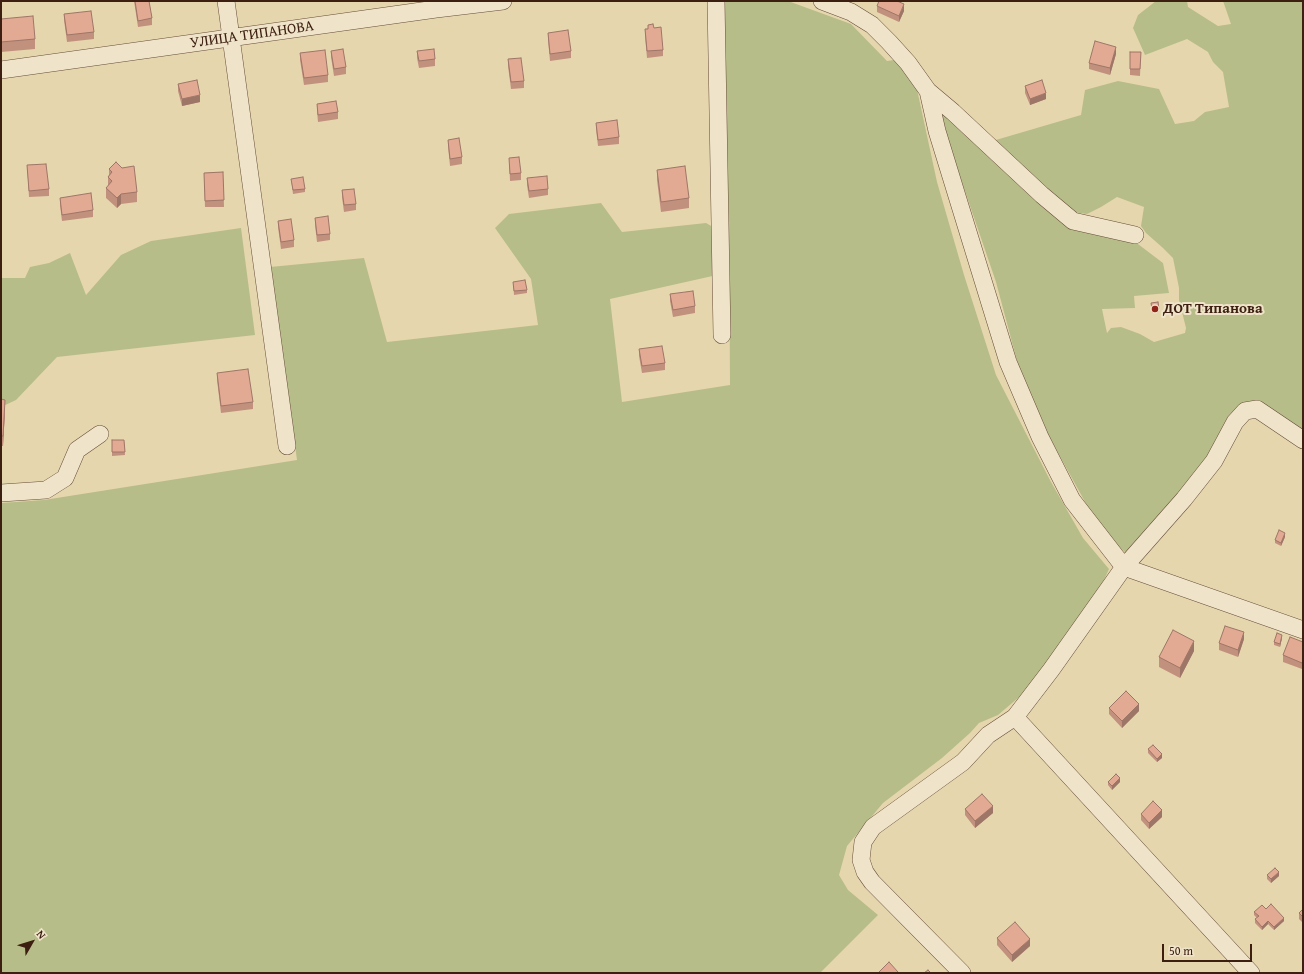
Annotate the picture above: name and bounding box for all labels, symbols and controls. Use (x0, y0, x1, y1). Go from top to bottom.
street label: УЛИЦА ТИПАНОВА (189, 17, 315, 53)
place label: ДОТ Типанова (1163, 300, 1263, 318)
marker: ДОТ Типанова (1150, 304, 1160, 314)
north arrow (12, 922, 52, 962)
text: N (33, 927, 50, 942)
scale bar (1164, 936, 1254, 962)
text: 50 m (1169, 942, 1193, 959)

